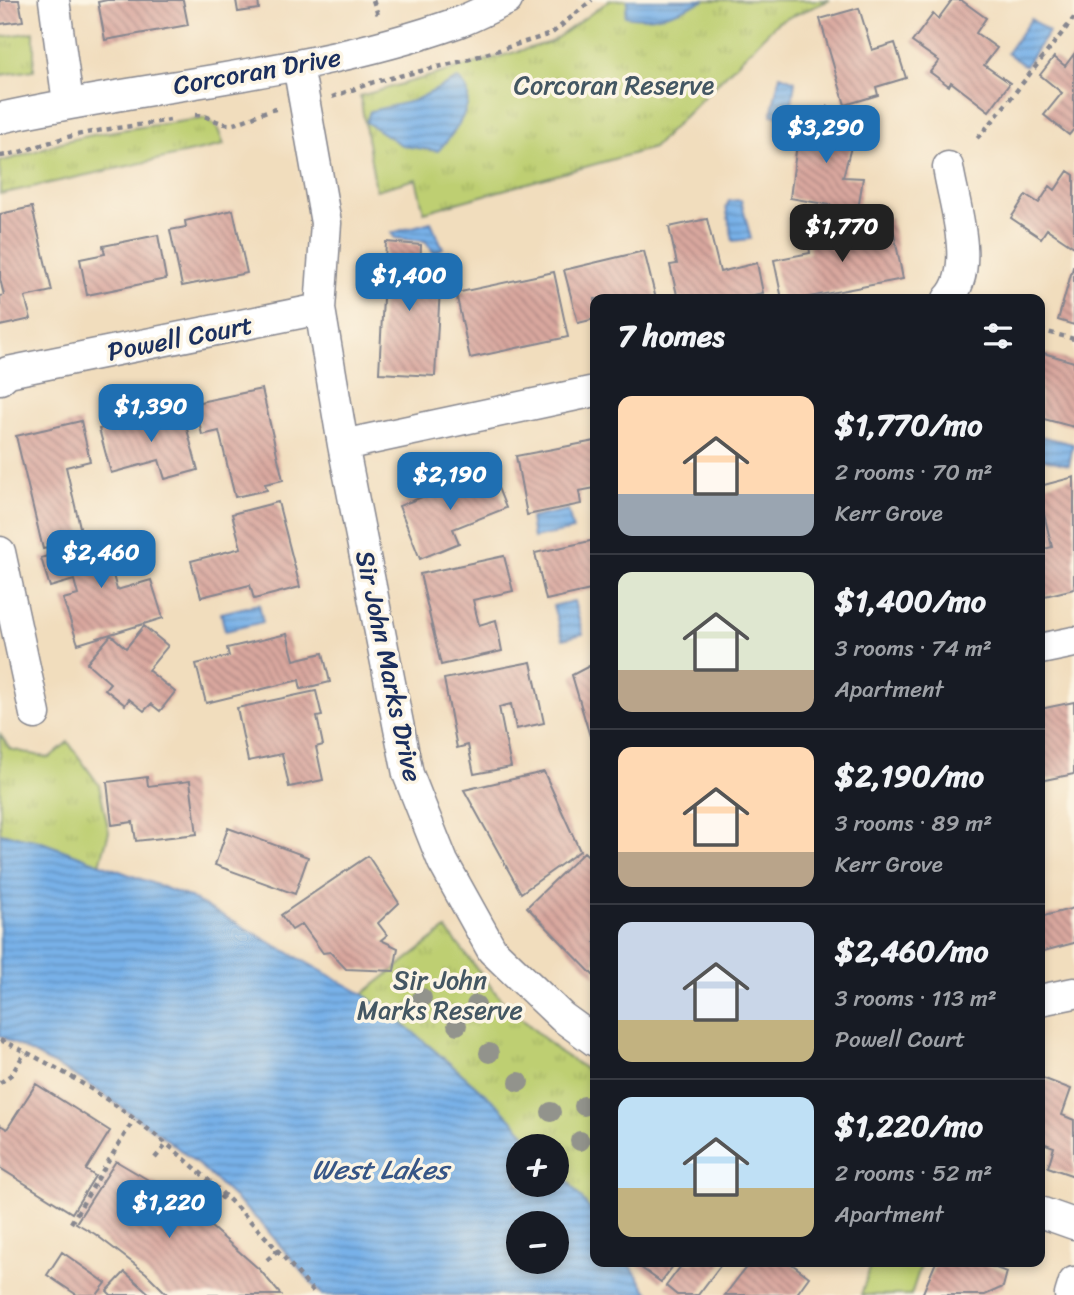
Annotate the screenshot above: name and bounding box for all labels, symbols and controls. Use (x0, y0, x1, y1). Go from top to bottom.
street label: Corcoran Drive (169, 34, 345, 108)
park label: Corcoran Reserve (514, 62, 715, 108)
pin: $3,290 (769, 106, 883, 165)
text: $3,290 (788, 107, 864, 148)
pin: $1,770 (785, 204, 899, 264)
text: $1,770 (806, 206, 878, 247)
pin: $1,400 (352, 254, 466, 313)
text: $1,400 (372, 255, 446, 296)
street label: Powell Court (103, 301, 257, 375)
text: 7 homes (618, 309, 725, 363)
icon: filters (979, 317, 1017, 355)
pin: $1,390 (94, 384, 208, 444)
text: $1,390 (115, 386, 187, 427)
text: $1,770/mo (835, 398, 983, 452)
icon: home (674, 424, 758, 508)
pin: $2,190 (393, 452, 507, 512)
text: 2 rooms · 70 m² (835, 452, 993, 493)
text: $2,190 (413, 454, 487, 495)
text: Kerr Grove (835, 493, 943, 534)
pin: $2,460 (44, 530, 158, 590)
text: $2,460 (63, 532, 139, 573)
street label: Sir John Marks Drive (342, 546, 436, 786)
text: $1,400/mo (835, 574, 986, 628)
icon: home (674, 600, 758, 684)
text: 3 rooms · 74 m² (835, 628, 992, 669)
text: Apartment (835, 669, 944, 710)
text: $2,190/mo (835, 749, 984, 803)
icon: home (674, 775, 758, 859)
text: 3 rooms · 89 m² (835, 803, 992, 844)
text: Kerr Grove (835, 844, 943, 885)
text: $2,460/mo (835, 924, 988, 978)
icon: home (674, 950, 758, 1034)
park label: Sir John Marks Reserve (357, 957, 523, 1033)
text: 3 rooms · 113 m² (835, 978, 997, 1019)
text: Powell Court (835, 1019, 965, 1060)
text: $1,220/mo (835, 1099, 983, 1153)
icon: home (674, 1125, 758, 1209)
map controls (506, 1134, 569, 1274)
button: + (506, 1134, 569, 1197)
water label: West Lakes (312, 1145, 452, 1194)
text: 2 rooms · 52 m² (835, 1153, 992, 1194)
pin: $1,220 (112, 1180, 226, 1240)
text: $1,220 (133, 1182, 205, 1223)
text: Apartment (835, 1194, 944, 1235)
button: − (506, 1211, 569, 1274)

